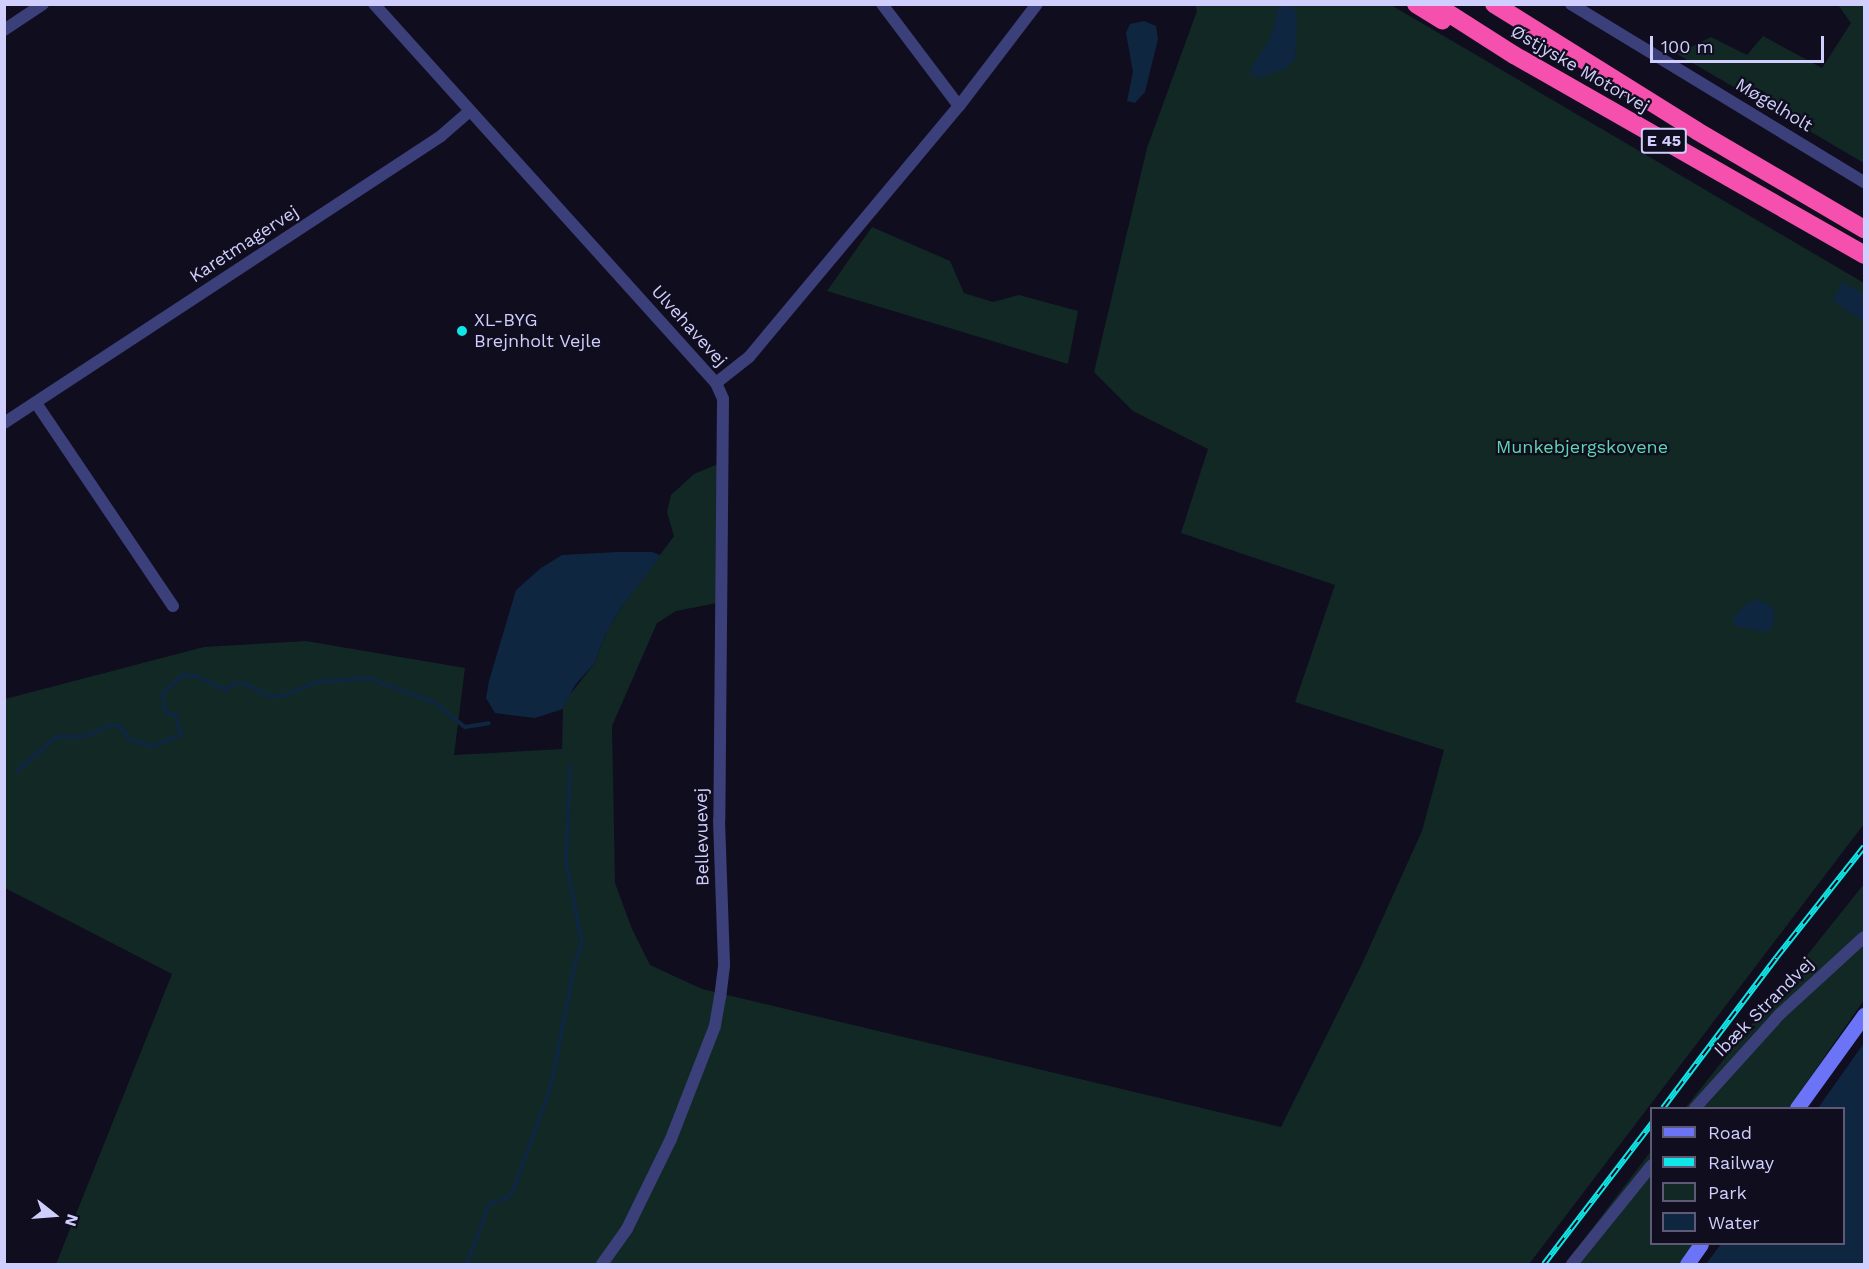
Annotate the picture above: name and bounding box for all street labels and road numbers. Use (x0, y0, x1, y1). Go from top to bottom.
street label: Østjyske Motorvej (1507, 21, 1653, 117)
street label: Møgelholt (1732, 74, 1816, 136)
road number: E 45 (1640, 128, 1688, 154)
street label: Karetmagervej (185, 201, 303, 287)
street label: Ulvehavevej (647, 281, 731, 371)
street label: Bellevuevej (690, 788, 714, 886)
street label: Ibæk Strandvej (1710, 953, 1818, 1061)

